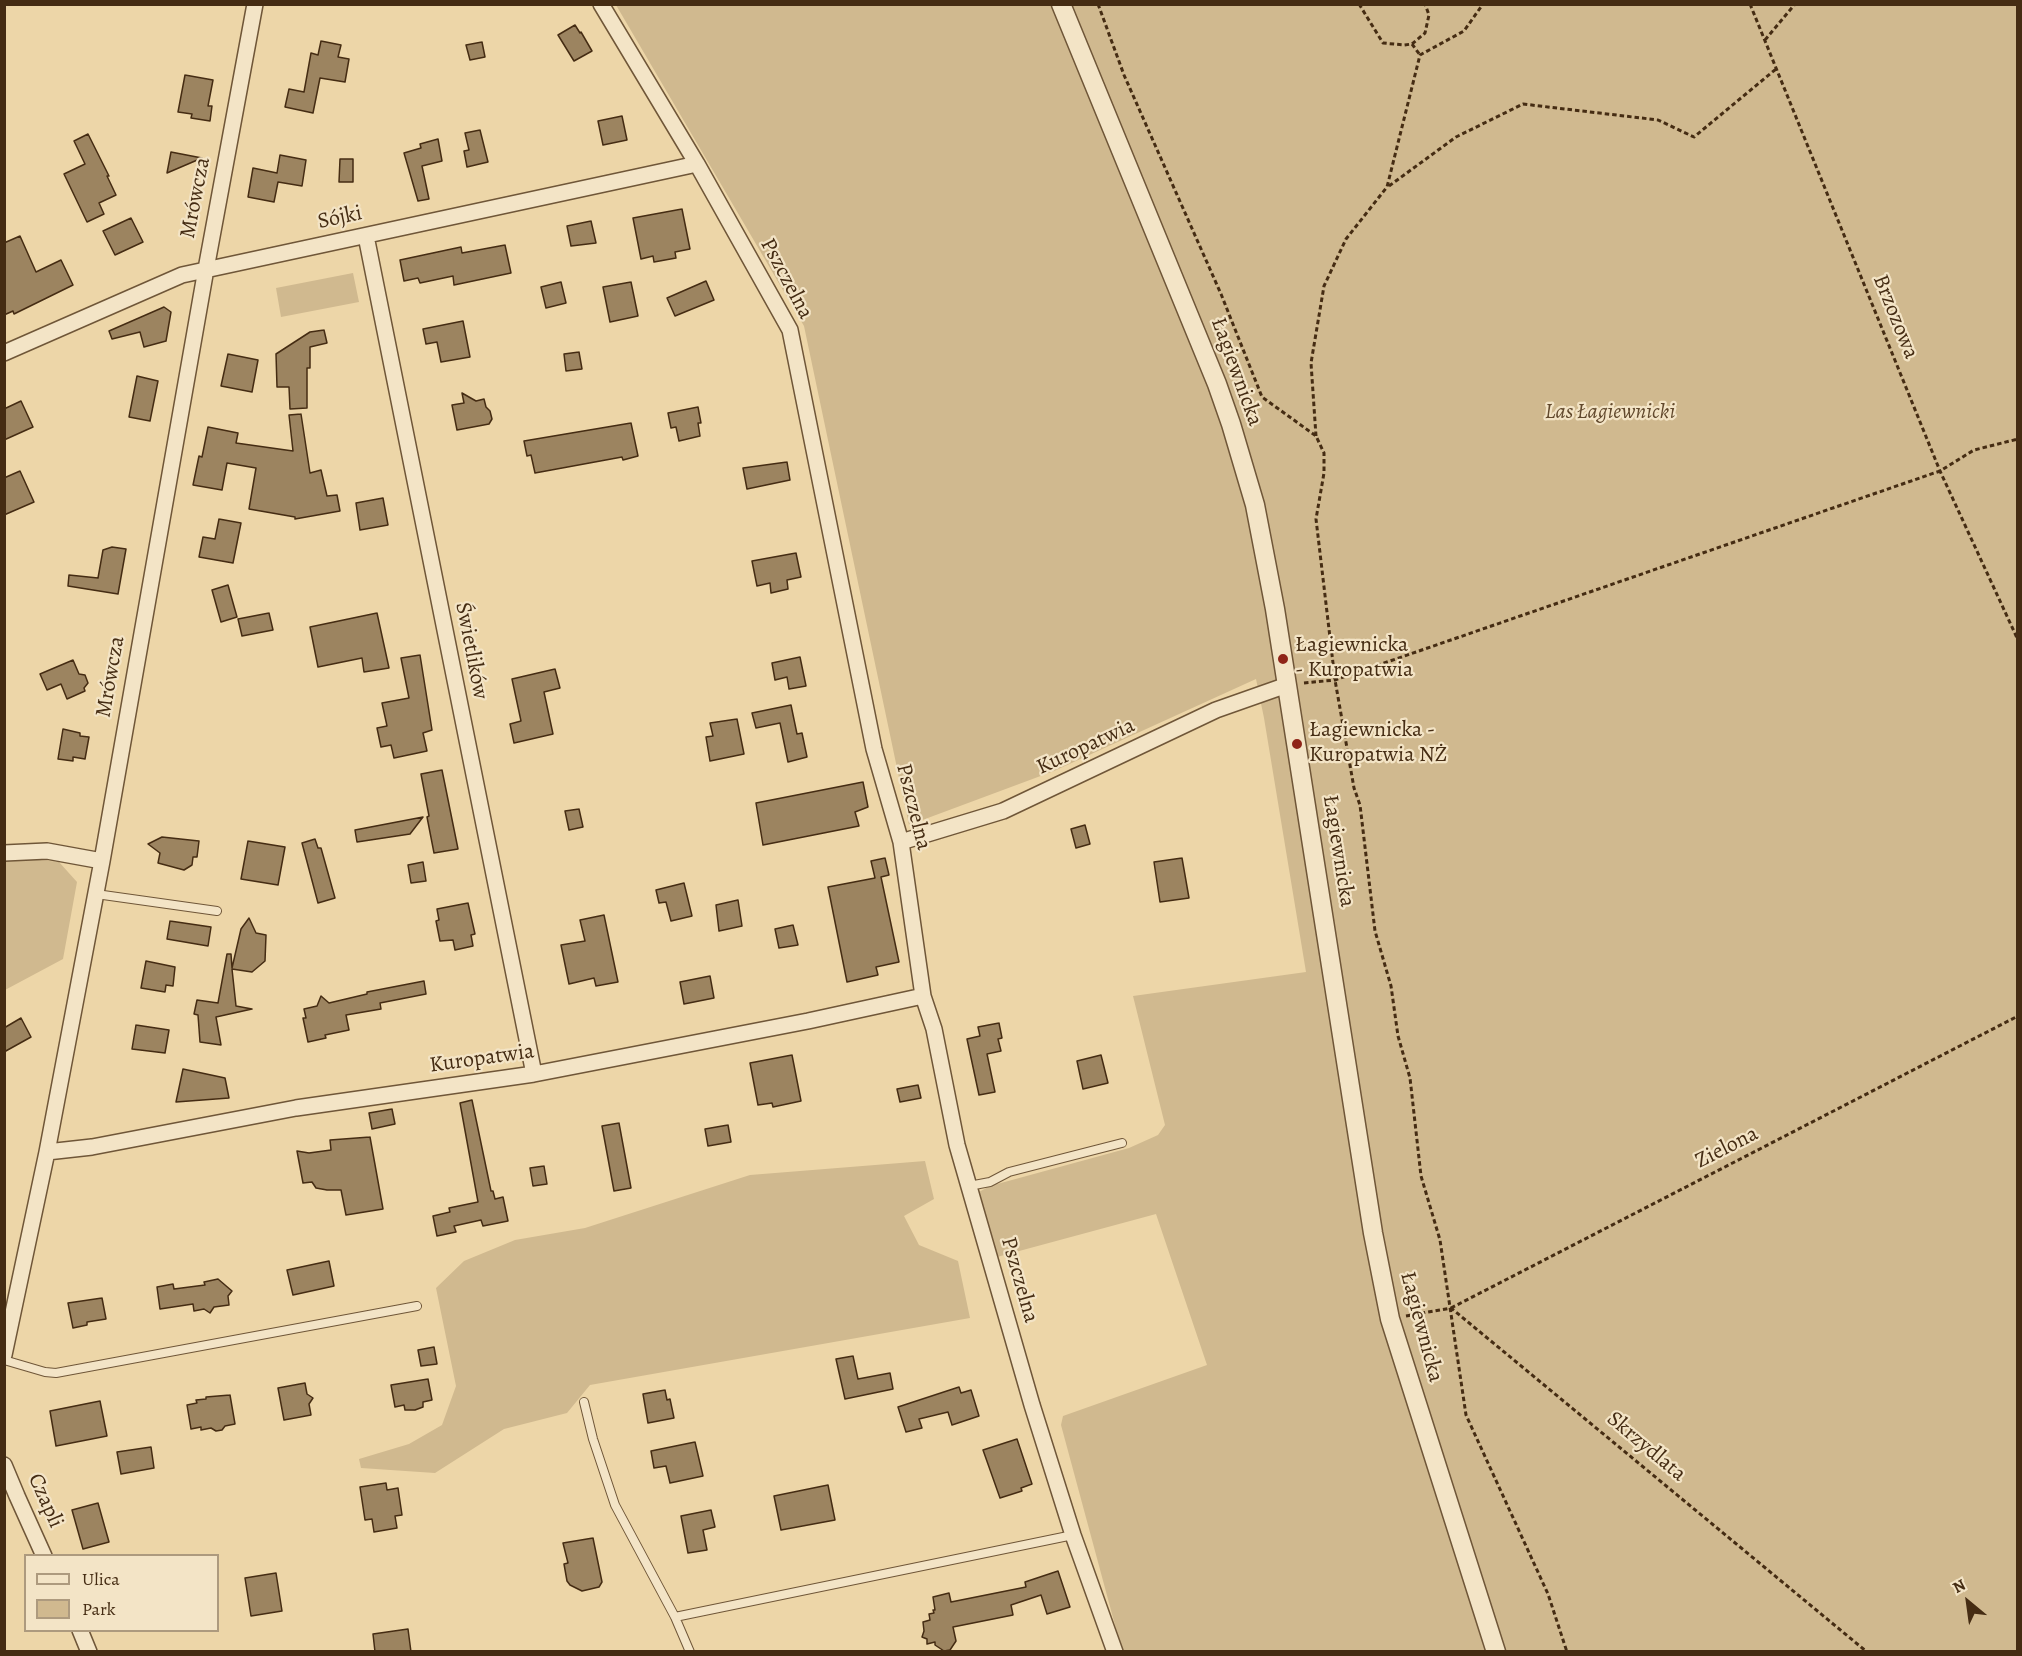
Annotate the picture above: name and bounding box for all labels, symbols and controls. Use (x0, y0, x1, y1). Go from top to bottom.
street label: Mrówcza (175, 155, 217, 241)
street label: Sójki (315, 200, 365, 236)
street label: Pszczelna (754, 234, 818, 324)
street label: Brzozowa (1866, 271, 1924, 363)
street label: Łagiewnicka (1204, 314, 1268, 430)
park label: Las Łagiewnicki (1545, 400, 1675, 426)
street label: Świetlików (449, 600, 493, 702)
place label: Łagiewnicka - Kuropatwia (1295, 633, 1413, 684)
street label: Mrówcza (91, 634, 131, 720)
marker: Łagiewnicka - Kuropatwia (1276, 652, 1290, 666)
street label: Kuropatwia (1033, 713, 1139, 781)
place label: Łagiewnicka - Kuropatwia NŻ (1309, 718, 1447, 770)
marker: Łagiewnicka - Kuropatwia NŻ (1290, 737, 1304, 751)
street label: Pszczelna (890, 761, 936, 853)
street label: Łagiewnicka (1316, 793, 1360, 909)
street label: Kuropatwia (428, 1039, 536, 1079)
street label: Zielona (1691, 1121, 1763, 1175)
street label: Pszczelna (994, 1234, 1044, 1326)
street label: Łagiewnicka (1394, 1269, 1448, 1385)
street label: Skrzydlata (1601, 1406, 1691, 1488)
street label: Czapli (21, 1470, 69, 1532)
legend (24, 1554, 219, 1632)
text: Ulica (82, 1567, 120, 1591)
north arrow (1938, 1572, 1998, 1632)
text: N (1949, 1574, 1970, 1599)
text: Park (82, 1597, 116, 1621)

